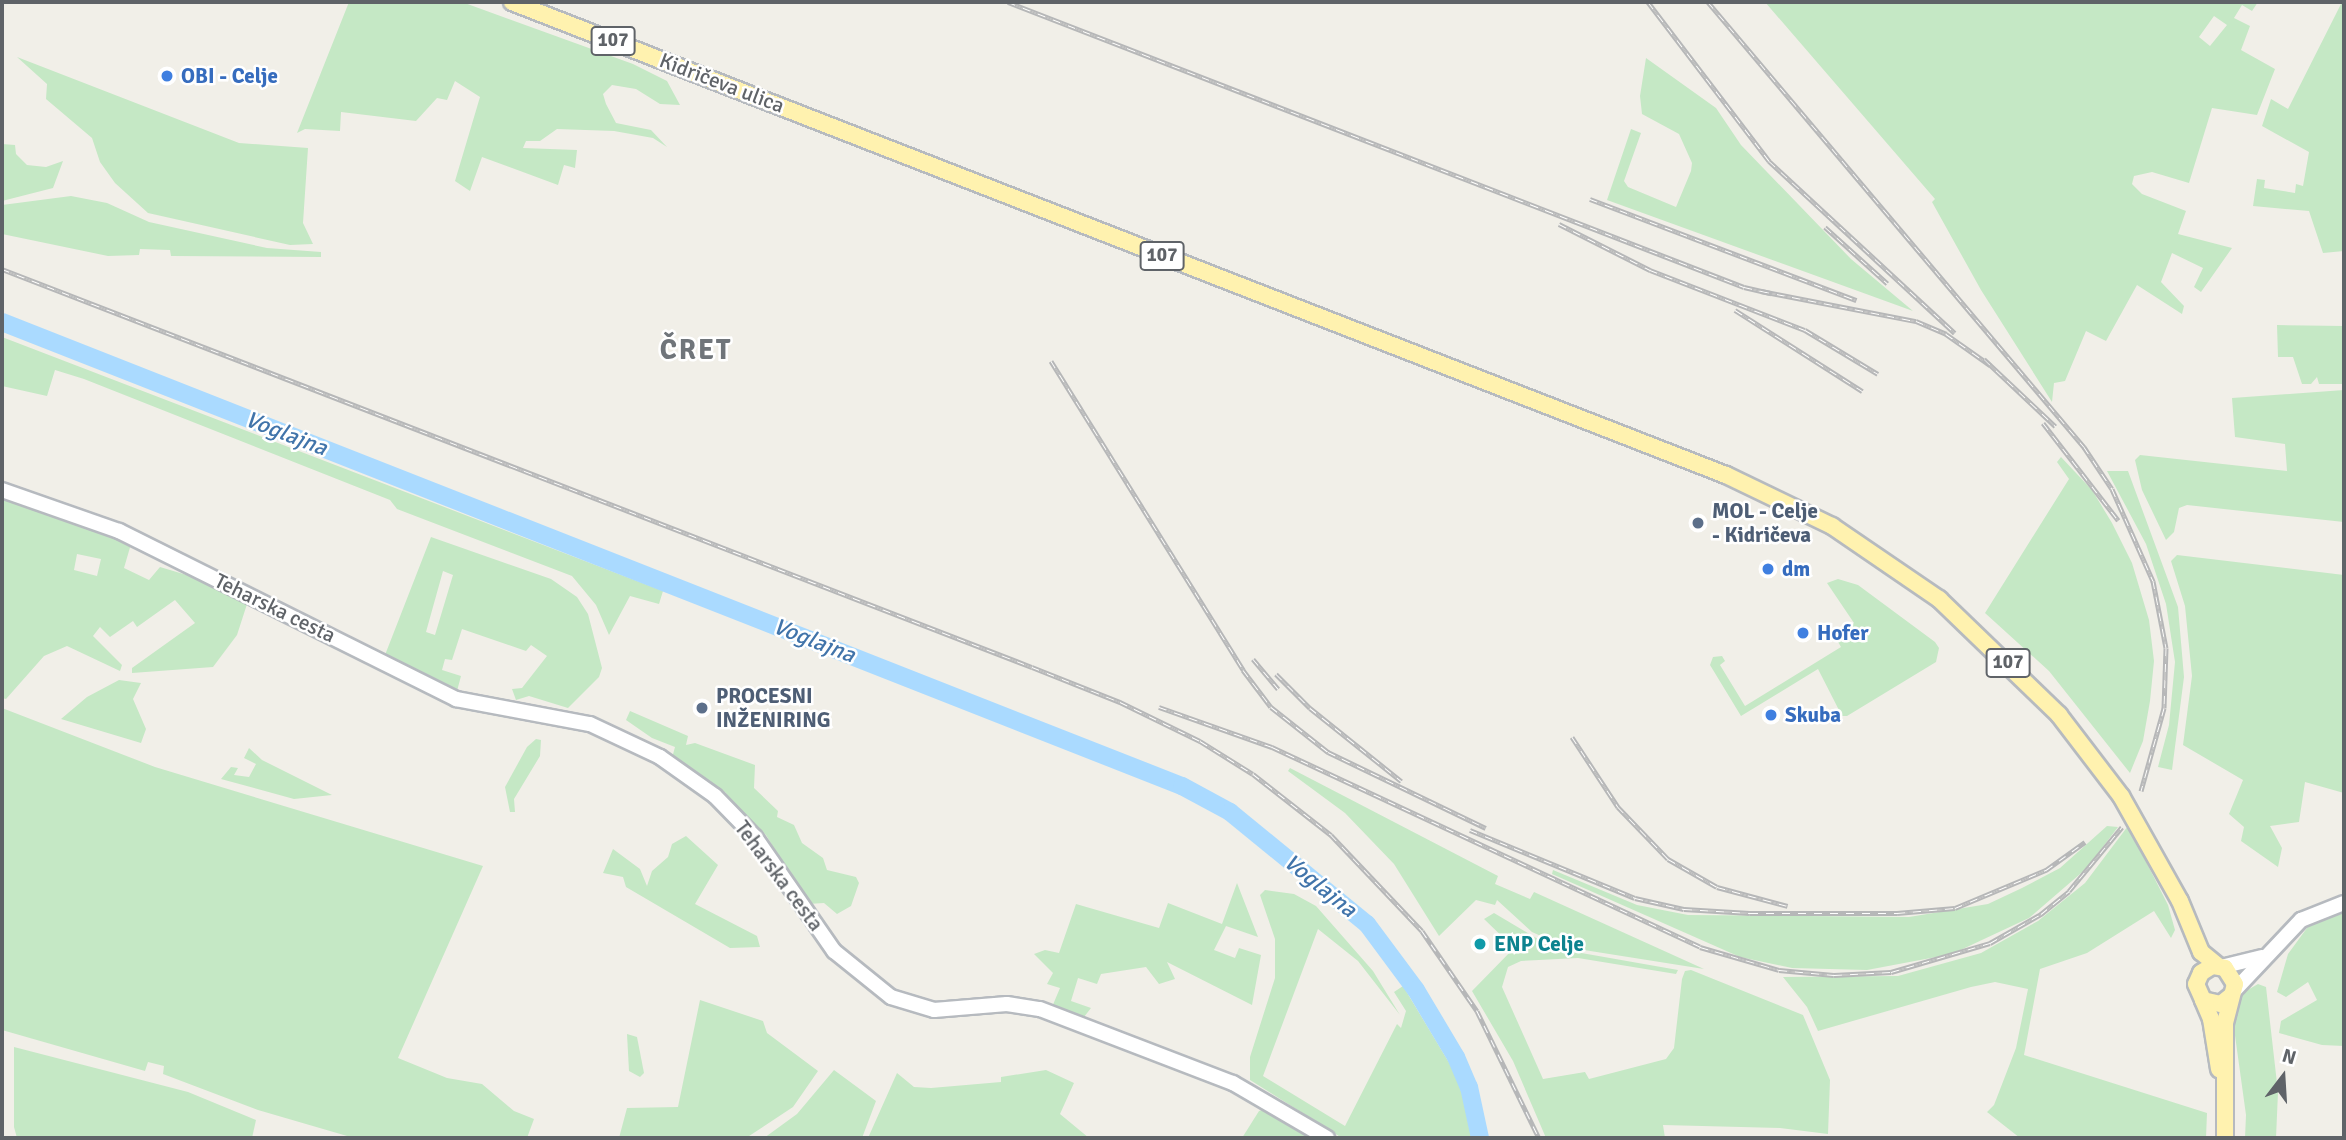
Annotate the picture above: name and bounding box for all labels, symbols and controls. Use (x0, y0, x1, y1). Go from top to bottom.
road number: 107 (590, 25, 636, 56)
street label: Kidričeva ulica (656, 48, 788, 118)
place label: OBI - Celje (181, 63, 278, 89)
marker: OBI - Celje (159, 68, 175, 84)
road number: 107 (1139, 240, 1185, 272)
district label: ČRET (660, 333, 732, 367)
water label: Voglajna (241, 406, 331, 462)
place label: MOL - Celje - Kidričeva (1712, 498, 1818, 548)
marker: MOL - Celje - Kidričeva (1690, 515, 1706, 531)
place label: dm (1782, 556, 1810, 582)
marker: dm (1760, 561, 1776, 577)
street label: Teharska cesta (210, 568, 340, 648)
water label: Voglajna (769, 613, 859, 669)
place label: Hofer (1817, 620, 1869, 646)
marker: Hofer (1795, 625, 1811, 641)
road number: 107 (1985, 648, 2031, 678)
place label: PROCESNI INŽENIRING (716, 683, 831, 733)
marker: PROCESNI INŽENIRING (694, 700, 710, 716)
place label: Skuba (1785, 702, 1841, 728)
marker: Skuba (1763, 707, 1779, 723)
street label: Teharska cesta (729, 816, 829, 936)
water label: Voglajna (1278, 848, 1362, 924)
place label: ENP Celje (1494, 931, 1584, 957)
marker: ENP Celje (1472, 936, 1488, 952)
north arrow (2248, 1042, 2318, 1112)
text: N (2279, 1044, 2299, 1070)

